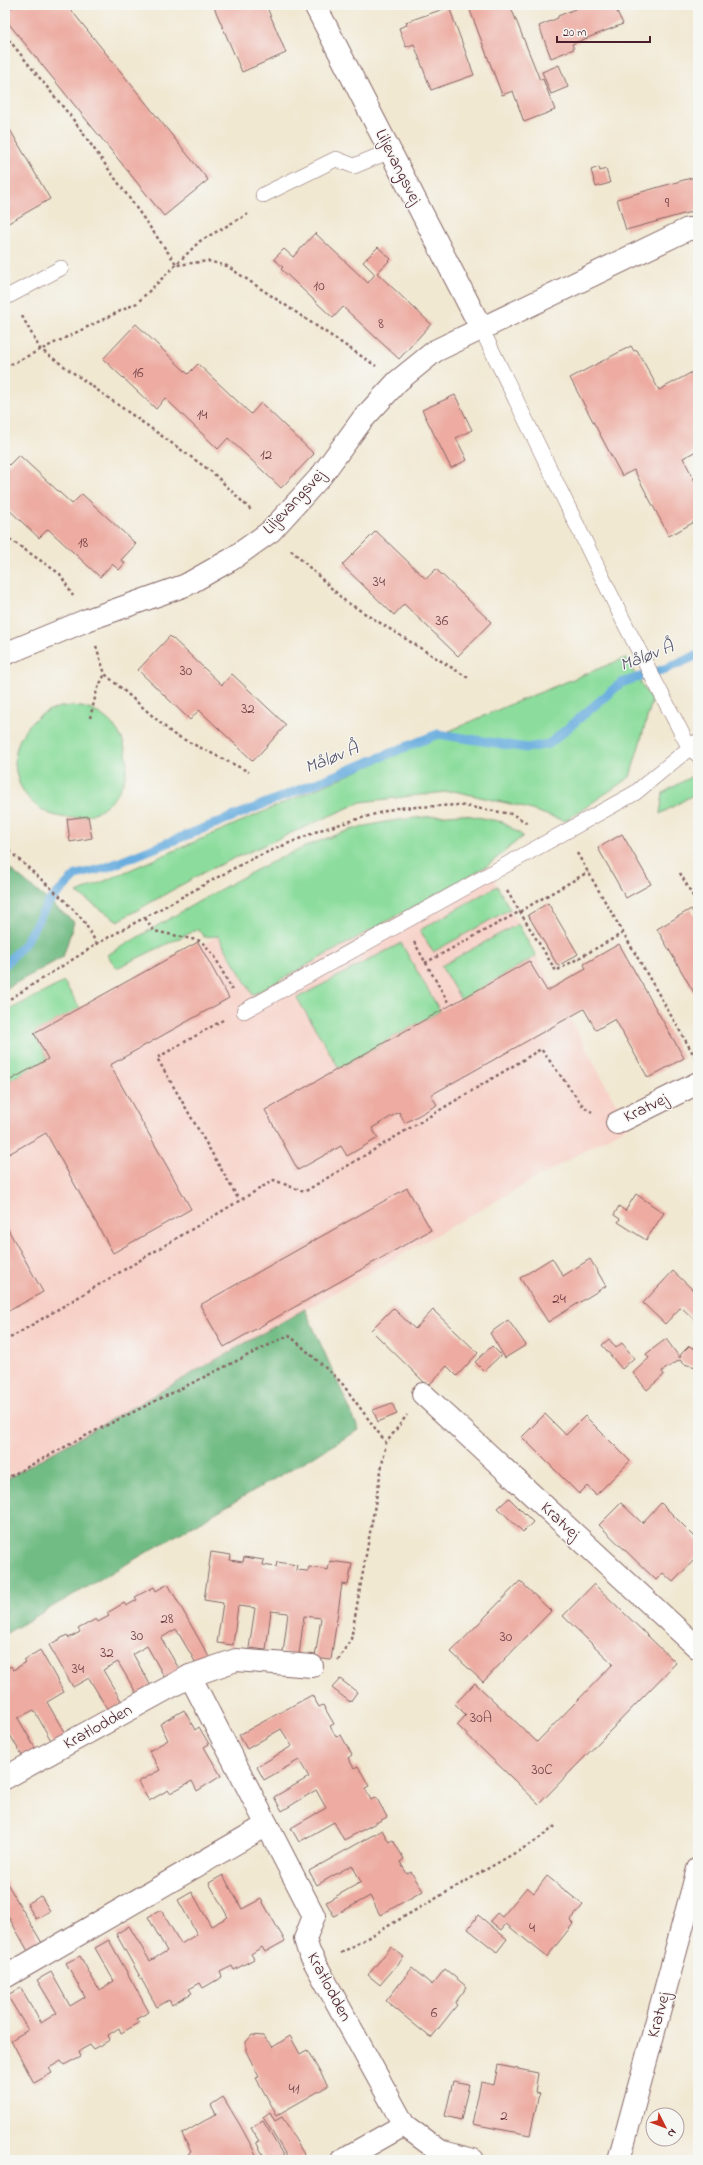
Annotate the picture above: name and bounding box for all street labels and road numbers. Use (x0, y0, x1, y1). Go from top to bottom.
street label: Liljevangsvej (367, 125, 428, 211)
street label: Liljevangsvej (257, 463, 333, 542)
street label: Kratvej (620, 1086, 673, 1129)
street label: Kratvej (534, 1496, 586, 1546)
street label: Kratlodden (59, 1698, 137, 1756)
street label: Kratlodden (300, 1948, 358, 2026)
street label: Kratvej (641, 1989, 677, 2041)

